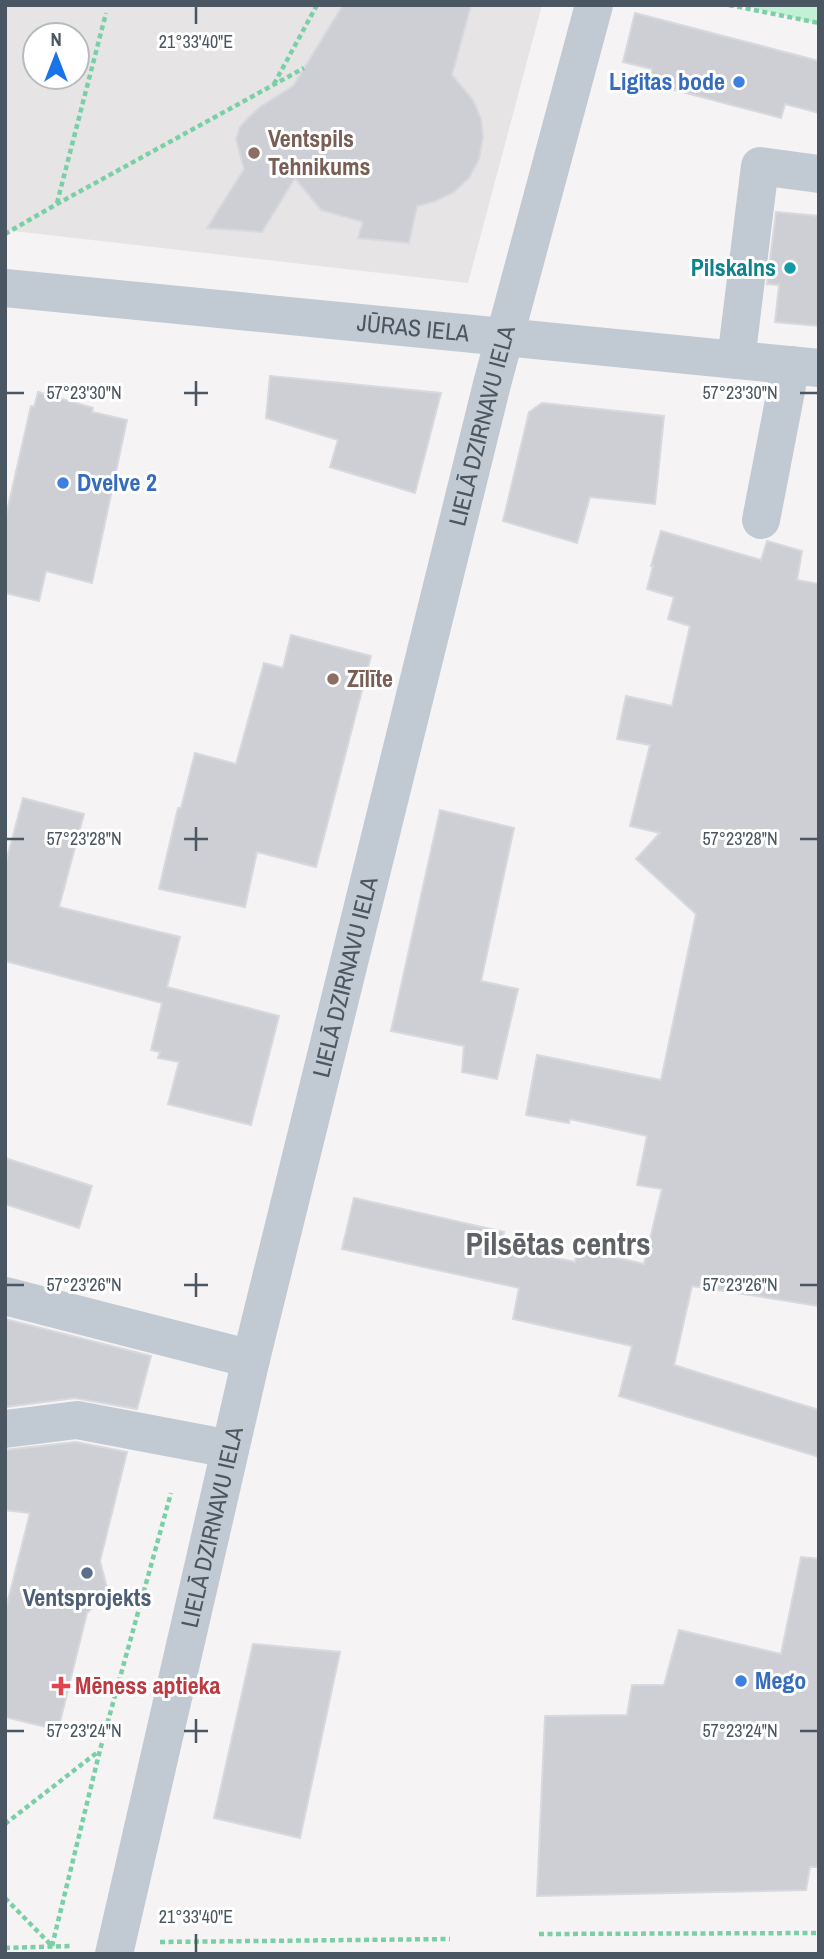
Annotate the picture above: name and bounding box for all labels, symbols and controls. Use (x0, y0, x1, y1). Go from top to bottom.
north arrow (21, 21, 91, 91)
text: N (50, 26, 62, 52)
text: 21°33'40"E (159, 29, 233, 54)
place label: Ligitas bode (609, 65, 725, 97)
marker: Ligitas bode (731, 74, 747, 90)
place label: Ventspils Tehnikums (268, 122, 371, 182)
marker: Ventspils Tehnikums (246, 145, 262, 161)
place label: Pilskalns (691, 251, 776, 283)
marker: Pilskalns (782, 260, 798, 276)
street label: JŪRAS IELA (355, 306, 472, 349)
street label: LIELĀ DZIRNAVU IELA (441, 321, 522, 529)
text: 57°23'30"N (46, 380, 122, 405)
text: 57°23'30"N (702, 380, 778, 405)
place label: Dvelve 2 (77, 466, 157, 498)
marker: Dvelve 2 (55, 475, 71, 491)
place label: Zīlīte (347, 662, 393, 694)
marker: Zīlīte (325, 671, 341, 687)
text: 57°23'28"N (46, 826, 122, 851)
text: 57°23'28"N (702, 826, 778, 851)
street label: LIELĀ DZIRNAVU IELA (304, 872, 385, 1080)
district label: Pilsētas centrs (465, 1222, 651, 1265)
text: 57°23'26"N (46, 1272, 122, 1297)
text: 57°23'26"N (702, 1272, 778, 1297)
street label: LIELĀ DZIRNAVU IELA (173, 1422, 250, 1631)
marker: Ventsprojekts (79, 1565, 95, 1581)
place label: Ventsprojekts (23, 1581, 151, 1613)
place label: Mego (755, 1664, 806, 1696)
place label: Mēness aptieka (75, 1669, 221, 1701)
marker: Mego (733, 1673, 749, 1689)
marker: Mēness aptieka (53, 1678, 69, 1694)
text: 57°23'24"N (46, 1718, 122, 1743)
text: 57°23'24"N (702, 1718, 778, 1743)
text: 21°33'40"E (159, 1904, 233, 1929)

